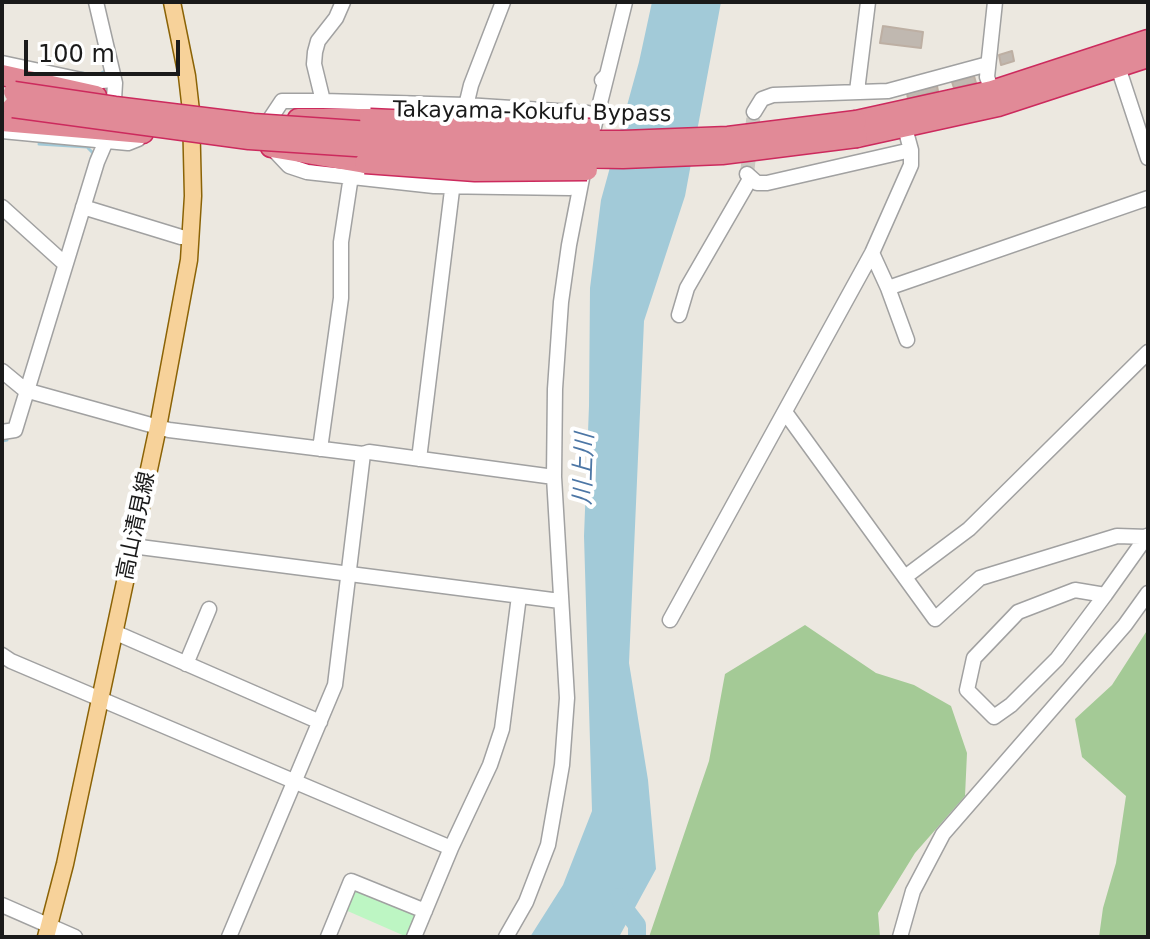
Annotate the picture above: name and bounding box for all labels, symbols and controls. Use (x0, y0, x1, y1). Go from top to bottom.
scale bar (28, 24, 184, 74)
text: 100 m (38, 40, 115, 68)
street label: Takayama-Kokufu Bypass (393, 97, 671, 129)
water label: 川上川 (569, 433, 601, 505)
street label: 高山清見線 (113, 469, 161, 583)

